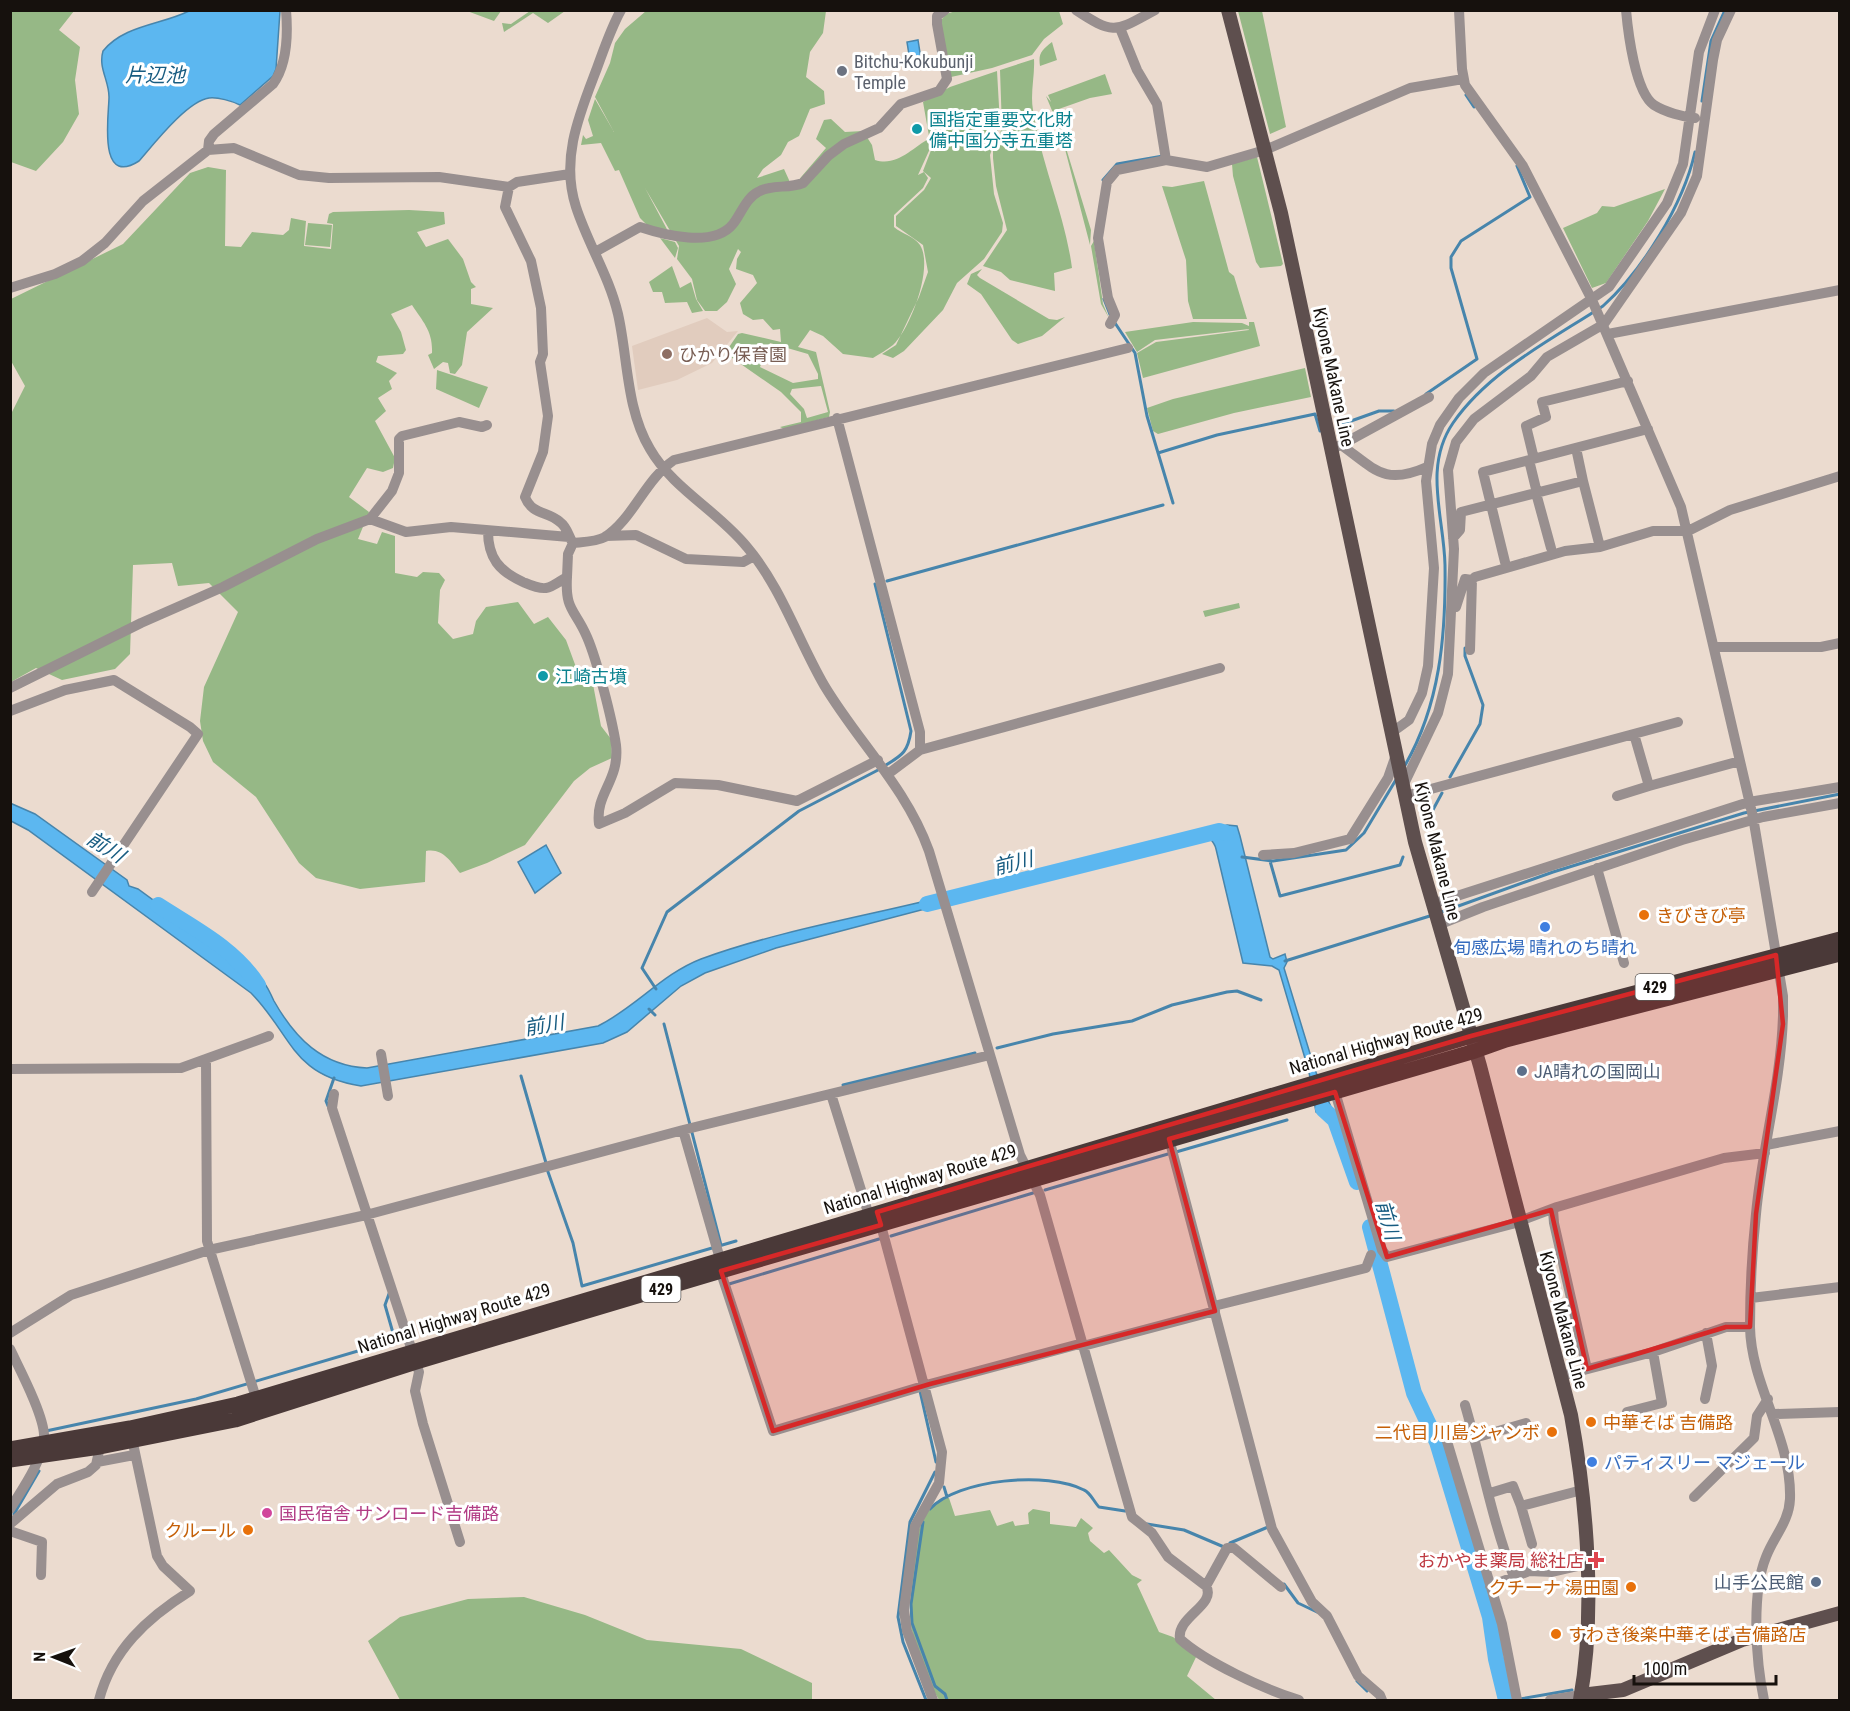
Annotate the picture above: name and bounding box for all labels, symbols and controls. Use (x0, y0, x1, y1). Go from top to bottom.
place label: Bitchu-Kokubunji Temple (854, 51, 973, 93)
water label: 片辺池 (125, 63, 187, 87)
marker: Bitchu-Kokubunji Temple (835, 64, 849, 78)
place label: 国指定重要文化財 備中国分寺五重塔 (929, 109, 1073, 151)
marker: 国指定重要文化財 備中国分寺五重塔 (910, 122, 924, 136)
street label: Kiyone Makane Line (1309, 305, 1359, 449)
place label: ひかり保育園 (679, 344, 787, 365)
marker: ひかり保育園 (660, 347, 674, 361)
place label: 江崎古墳 (555, 666, 627, 687)
marker: 江崎古墳 (536, 669, 550, 683)
street label: Kiyone Makane Line (1411, 780, 1465, 922)
water label: 前川 (83, 826, 131, 869)
water label: 前川 (991, 846, 1037, 879)
place label: きびきび亭 (1656, 905, 1746, 926)
marker: きびきび亭 (1637, 908, 1651, 922)
marker: 旬感広場 晴れのち晴れ (1538, 920, 1552, 934)
place label: 旬感広場 晴れのち晴れ (1453, 937, 1637, 958)
road number: 429 (1636, 974, 1674, 1000)
street label: National Highway Route 429 (1287, 1003, 1485, 1079)
water label: 前川 (522, 1009, 568, 1040)
place label: JA晴れの国岡山 (1534, 1061, 1661, 1082)
marker: JA晴れの国岡山 (1515, 1064, 1529, 1078)
street label: National Highway Route 429 (821, 1140, 1019, 1218)
water label: 前川 (1371, 1197, 1406, 1244)
street label: Kiyone Makane Line (1536, 1249, 1592, 1391)
road number: 429 (642, 1276, 680, 1302)
street label: National Highway Route 429 (355, 1279, 553, 1357)
place label: 中華そば 吉備路 (1603, 1412, 1733, 1433)
marker: 中華そば 吉備路 (1584, 1415, 1598, 1429)
place label: 二代目 川島ジャンボ (1375, 1422, 1540, 1443)
marker: 二代目 川島ジャンボ (1545, 1425, 1559, 1439)
place label: パティスリー マジェール (1604, 1452, 1805, 1473)
marker: パティスリー マジェール (1585, 1455, 1599, 1469)
place label: 国民宿舎 サンロード吉備路 (279, 1503, 499, 1524)
marker: 国民宿舎 サンロード吉備路 (260, 1506, 274, 1520)
place label: クルール (165, 1520, 236, 1541)
marker: クルール (241, 1523, 255, 1537)
place label: おかやま薬局 総社店 (1418, 1550, 1584, 1571)
marker: おかやま薬局 総社店 (1589, 1553, 1603, 1567)
place label: 山手公民館 (1714, 1572, 1804, 1593)
marker: 山手公民館 (1809, 1575, 1823, 1589)
place label: クチーナ 湯田園 (1489, 1577, 1619, 1598)
marker: クチーナ 湯田園 (1624, 1580, 1638, 1594)
place label: すわき後楽中華そば 吉備路店 (1568, 1624, 1806, 1645)
north arrow (24, 1627, 84, 1687)
marker: すわき後楽中華そば 吉備路店 (1549, 1627, 1563, 1641)
scale bar (1634, 1648, 1776, 1686)
text: N (30, 1652, 49, 1662)
text: 100 m (1643, 1658, 1687, 1679)

